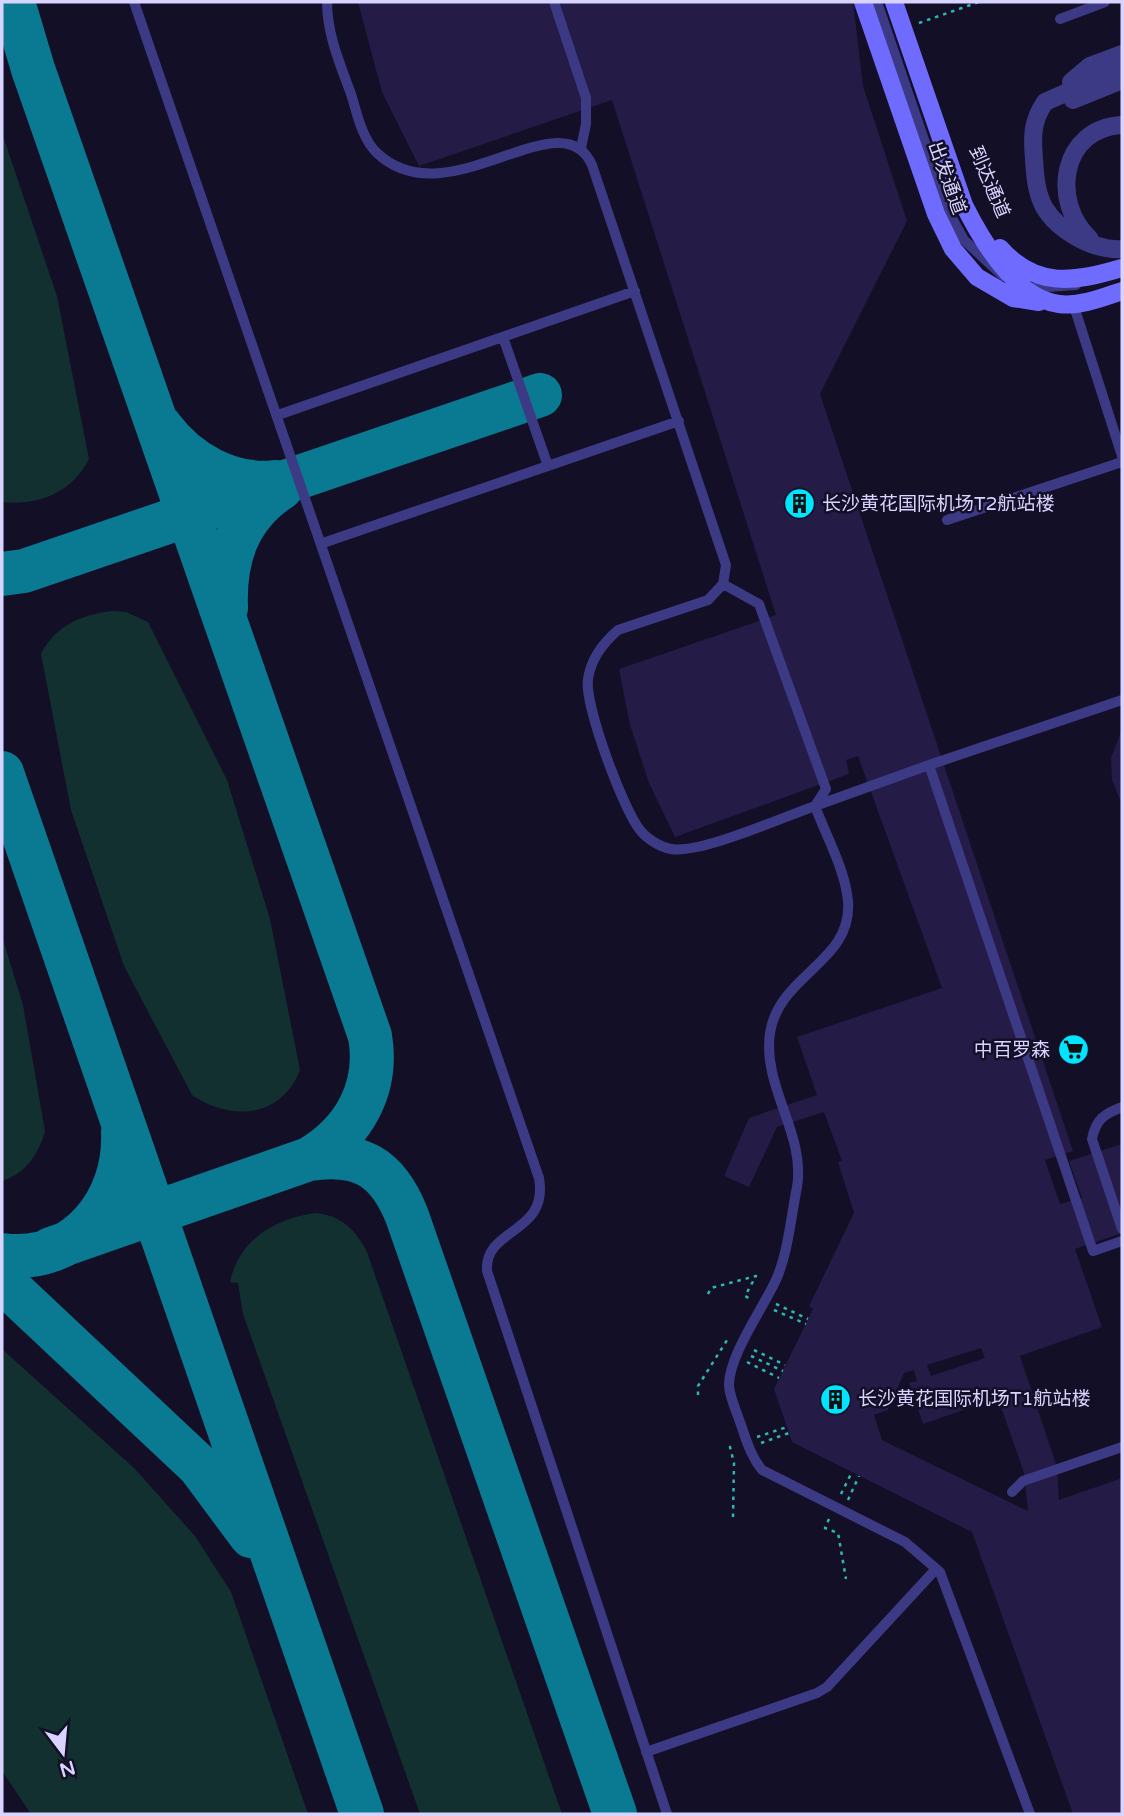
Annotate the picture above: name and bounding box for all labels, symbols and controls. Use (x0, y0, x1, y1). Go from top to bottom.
street label: 出发通道 (924, 139, 970, 217)
street label: 到达通道 (964, 143, 1014, 221)
building icon: 长沙黄花国际机场T2航站楼 (782, 487, 816, 521)
place label: 长沙黄花国际机场T2航站楼 (822, 493, 1055, 515)
supermarket icon: 中百罗森 (1056, 1033, 1090, 1067)
place label: 中百罗森 (974, 1039, 1050, 1061)
building icon: 长沙黄花国际机场T1航站楼 (818, 1382, 852, 1416)
place label: 长沙黄花国际机场T1航站楼 (858, 1388, 1091, 1410)
north arrow (28, 1718, 98, 1788)
text: N (57, 1756, 78, 1781)

